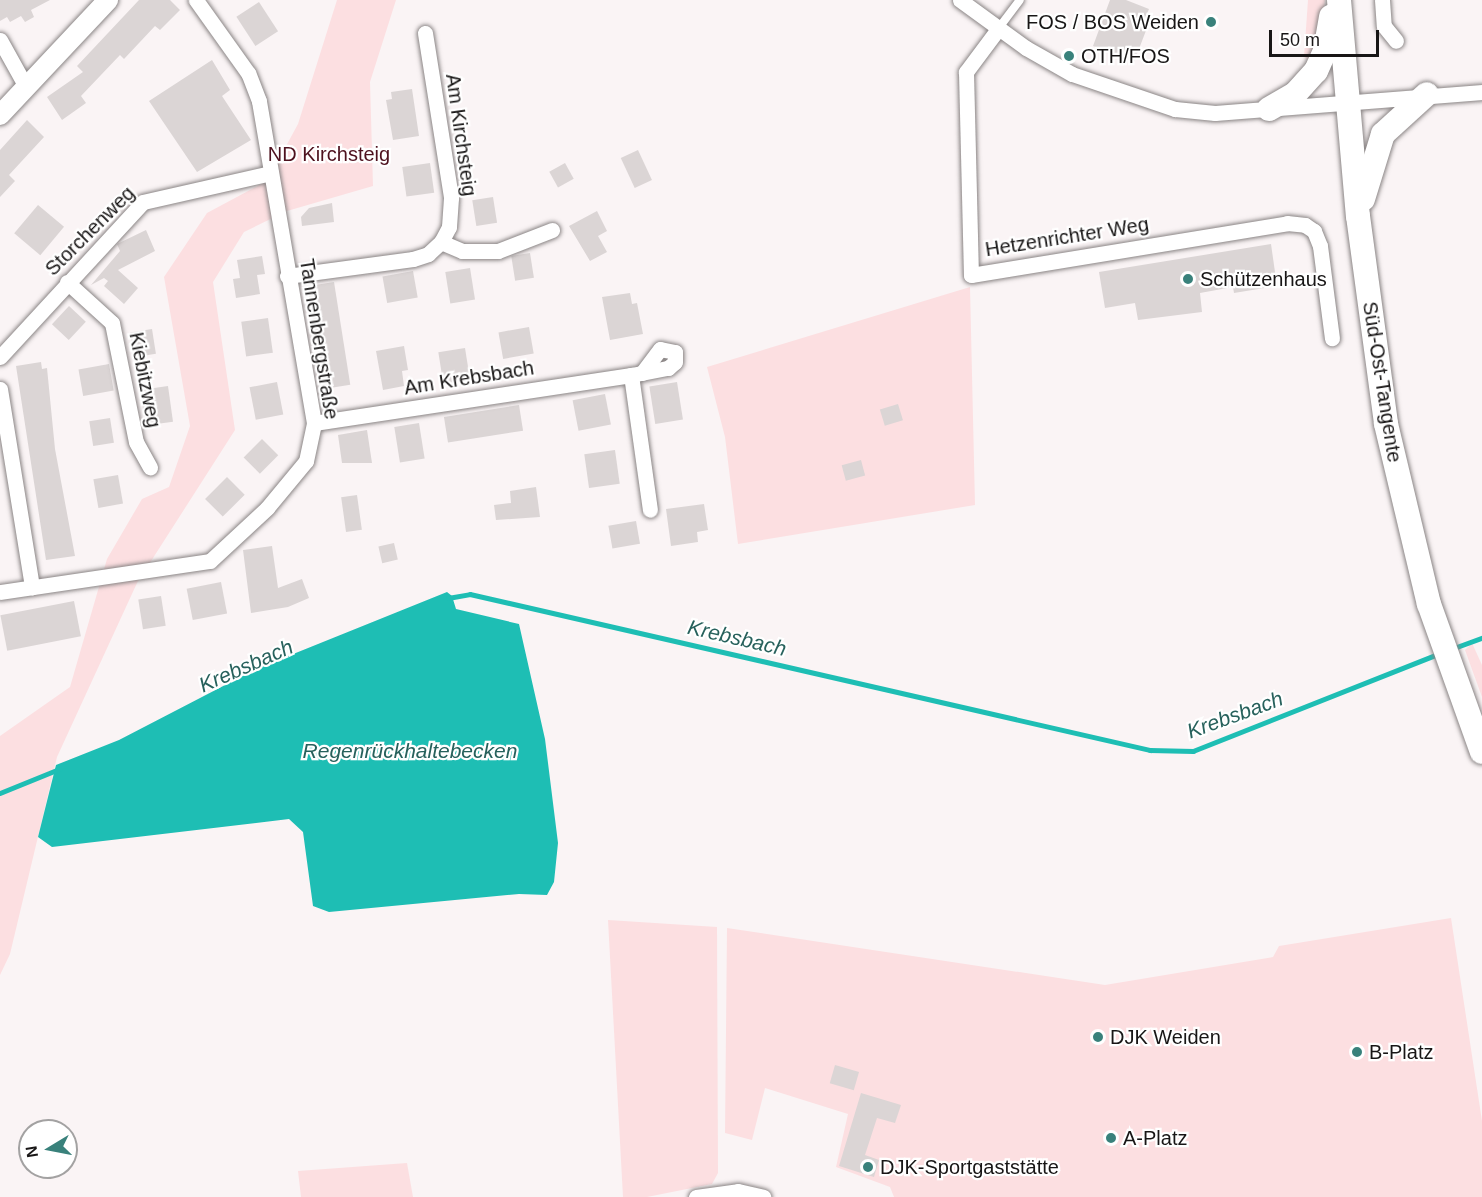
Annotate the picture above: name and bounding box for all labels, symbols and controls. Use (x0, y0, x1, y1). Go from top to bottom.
place label: FOS / BOS Weiden (1026, 10, 1199, 34)
marker: FOS / BOS Weiden (1204, 15, 1218, 29)
scale bar (1272, 18, 1382, 56)
text: 50 m (1280, 30, 1320, 50)
place label: OTH/FOS (1081, 44, 1170, 68)
marker: OTH/FOS (1062, 49, 1076, 63)
street label: Am Kirchsteig (441, 72, 481, 198)
park label: ND Kirchsteig (268, 142, 390, 166)
street label: Storchenweg (40, 181, 140, 281)
street label: Hetzenrichter Weg (984, 212, 1150, 262)
street label: Tannenbergstraße (294, 257, 344, 421)
place label: Schützenhaus (1200, 267, 1327, 291)
marker: Schützenhaus (1181, 272, 1195, 286)
street label: Süd-Ost-Tangente (1357, 300, 1407, 464)
street label: Kiebitzweg (124, 330, 166, 430)
street label: Am Krebsbach (402, 356, 536, 400)
water label: Krebsbach (685, 614, 789, 662)
water label: Krebsbach (195, 634, 297, 698)
water label: Krebsbach (1184, 686, 1286, 744)
water label: Regenrückhaltebecken (303, 738, 517, 764)
place label: DJK Weiden (1110, 1025, 1221, 1049)
marker: DJK Weiden (1091, 1030, 1105, 1044)
place label: B-Platz (1369, 1040, 1433, 1064)
marker: B-Platz (1350, 1045, 1364, 1059)
north arrow (18, 1119, 78, 1179)
place label: A-Platz (1123, 1126, 1187, 1150)
marker: A-Platz (1104, 1131, 1118, 1145)
text: N (22, 1145, 41, 1159)
place label: DJK-Sportgaststätte (880, 1155, 1059, 1179)
marker: DJK-Sportgaststätte (861, 1160, 875, 1174)

